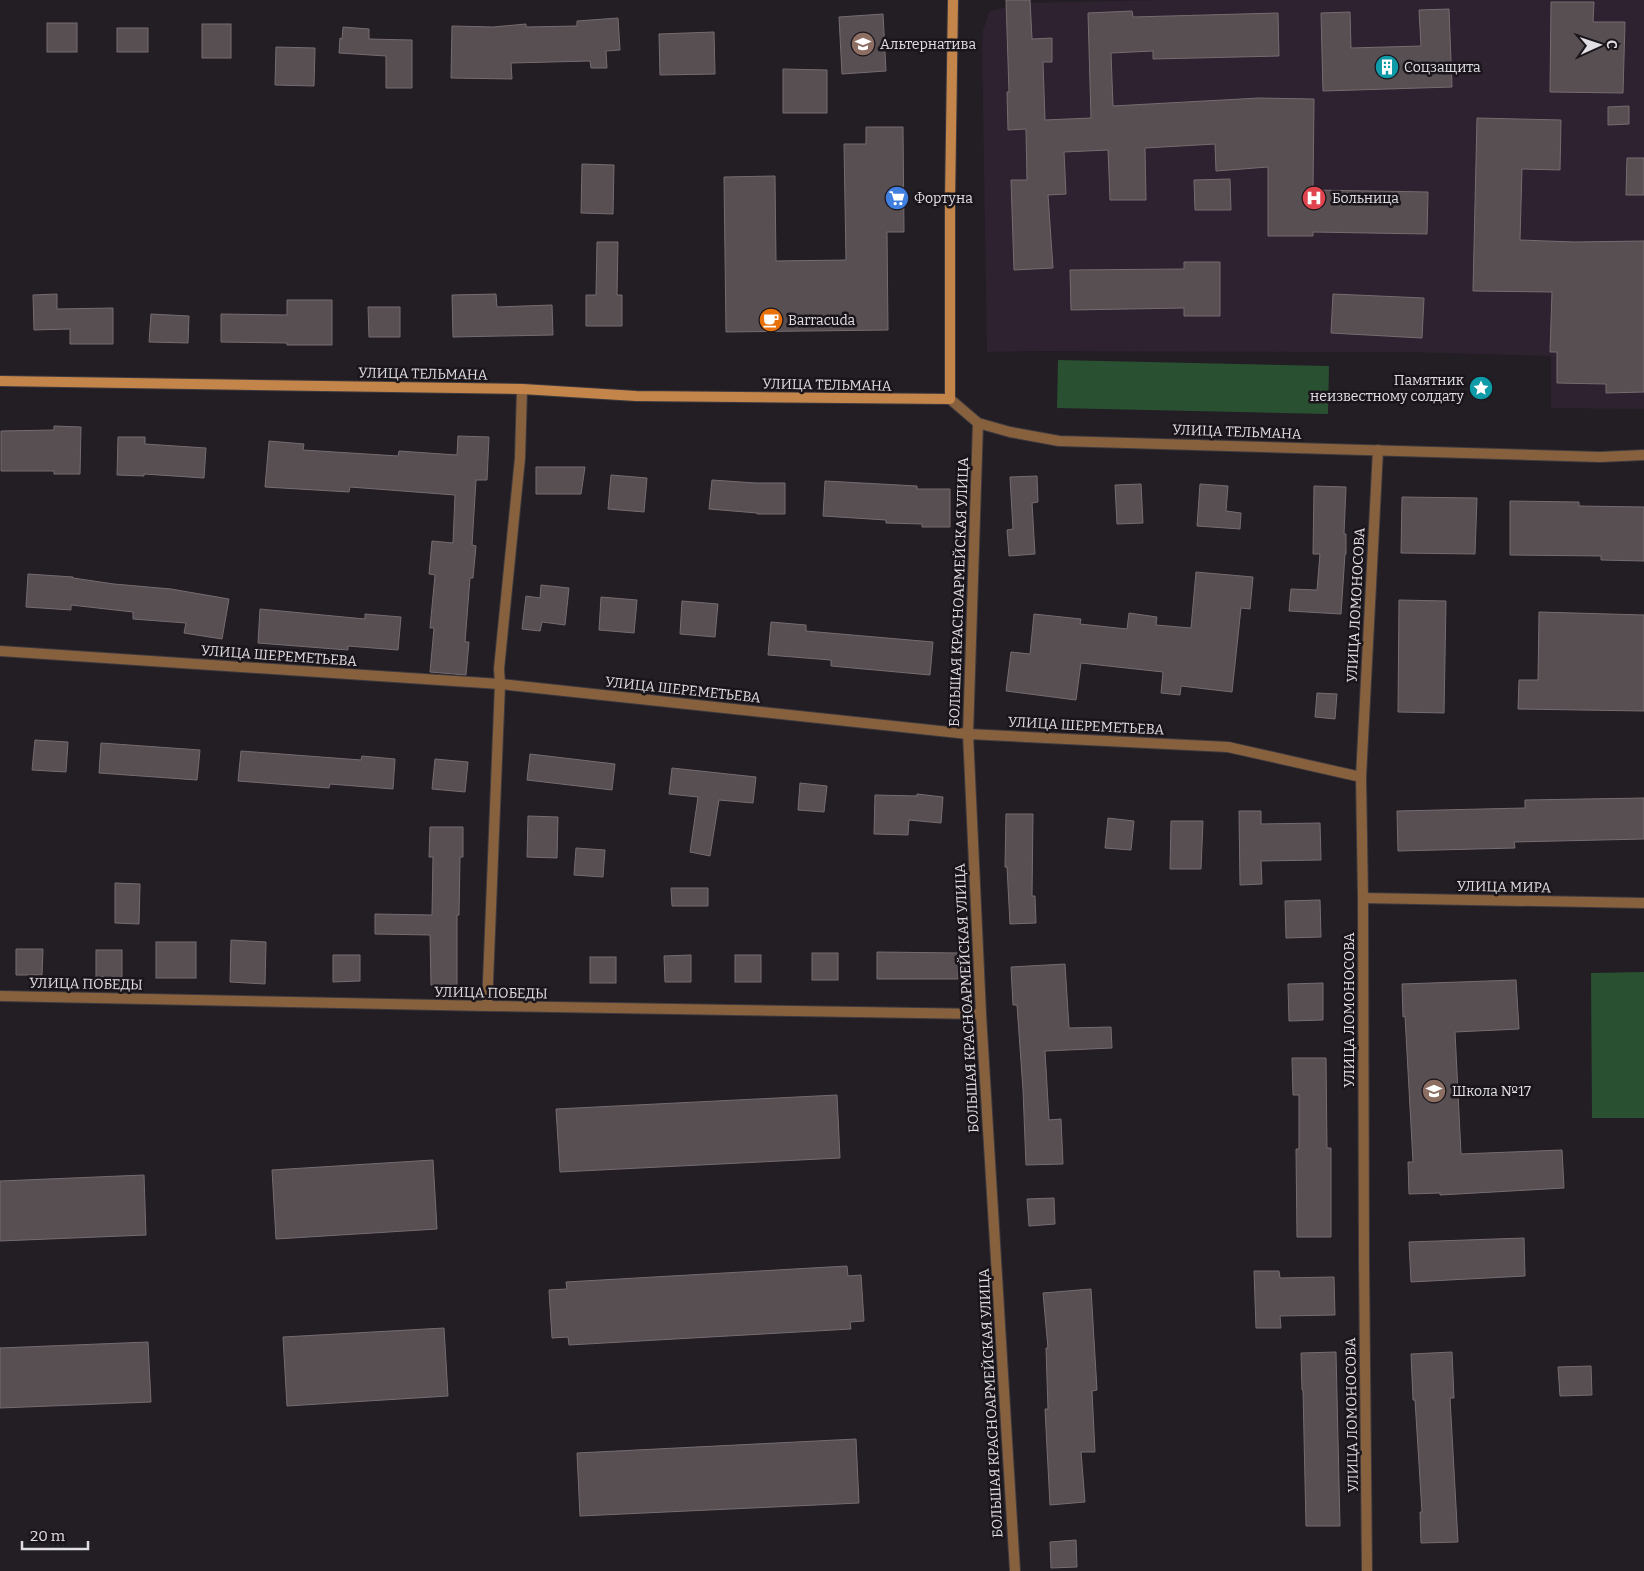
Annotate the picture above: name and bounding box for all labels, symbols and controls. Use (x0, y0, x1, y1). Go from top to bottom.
north arrow (1574, 20, 1624, 70)
school or university icon: Альтернатива (850, 31, 876, 57)
place label: Альтернатива (880, 36, 976, 53)
text: С (1603, 39, 1620, 49)
building icon: Соцзащита (1374, 54, 1400, 80)
place label: Соцзащита (1404, 59, 1481, 76)
supermarket icon: Фортуна (884, 185, 910, 211)
hospital icon: Больница (1301, 185, 1327, 211)
place label: Фортуна (914, 190, 973, 207)
place label: Больница (1332, 190, 1399, 207)
cafe icon: Barracuda (758, 307, 784, 333)
place label: Barracuda (788, 312, 856, 329)
street label: УЛИЦА ТЕЛЬМАНА (358, 364, 488, 384)
place label: Памятник неизвестному солдату (1310, 372, 1465, 405)
street label: УЛИЦА ТЕЛЬМАНА (762, 375, 892, 395)
place icon: Памятник неизвестному солдату (1468, 375, 1494, 401)
street label: УЛИЦА ТЕЛЬМАНА (1172, 421, 1302, 443)
street label: БОЛЬШАЯ КРАСНОАРМЕЙСКАЯ УЛИЦА (945, 457, 972, 727)
street label: УЛИЦА ЛОМОНОСОВА (1343, 527, 1369, 683)
street label: УЛИЦА ШЕРЕМЕТЬЕВА (200, 642, 358, 670)
street label: УЛИЦА ШЕРЕМЕТЬЕВА (604, 673, 762, 707)
street label: УЛИЦА ШЕРЕМЕТЬЕВА (1008, 713, 1165, 739)
street label: БОЛЬШАЯ КРАСНОАРМЕЙСКАЯ УЛИЦА (950, 863, 983, 1133)
street label: УЛИЦА МИРА (1457, 878, 1551, 896)
street label: УЛИЦА ЛОМОНОСОВА (1341, 932, 1358, 1088)
street label: УЛИЦА ПОБЕДЫ (29, 975, 143, 993)
street label: УЛИЦА ПОБЕДЫ (434, 984, 548, 1002)
school or university icon: Школа №17 (1421, 1078, 1447, 1104)
place label: Школа №17 (1452, 1083, 1531, 1100)
street label: БОЛЬШАЯ КРАСНОАРМЕЙСКАЯ УЛИЦА (974, 1268, 1007, 1538)
street label: УЛИЦА ЛОМОНОСОВА (1342, 1337, 1362, 1493)
scale bar (22, 1518, 89, 1550)
text: 20 m (30, 1527, 66, 1545)

